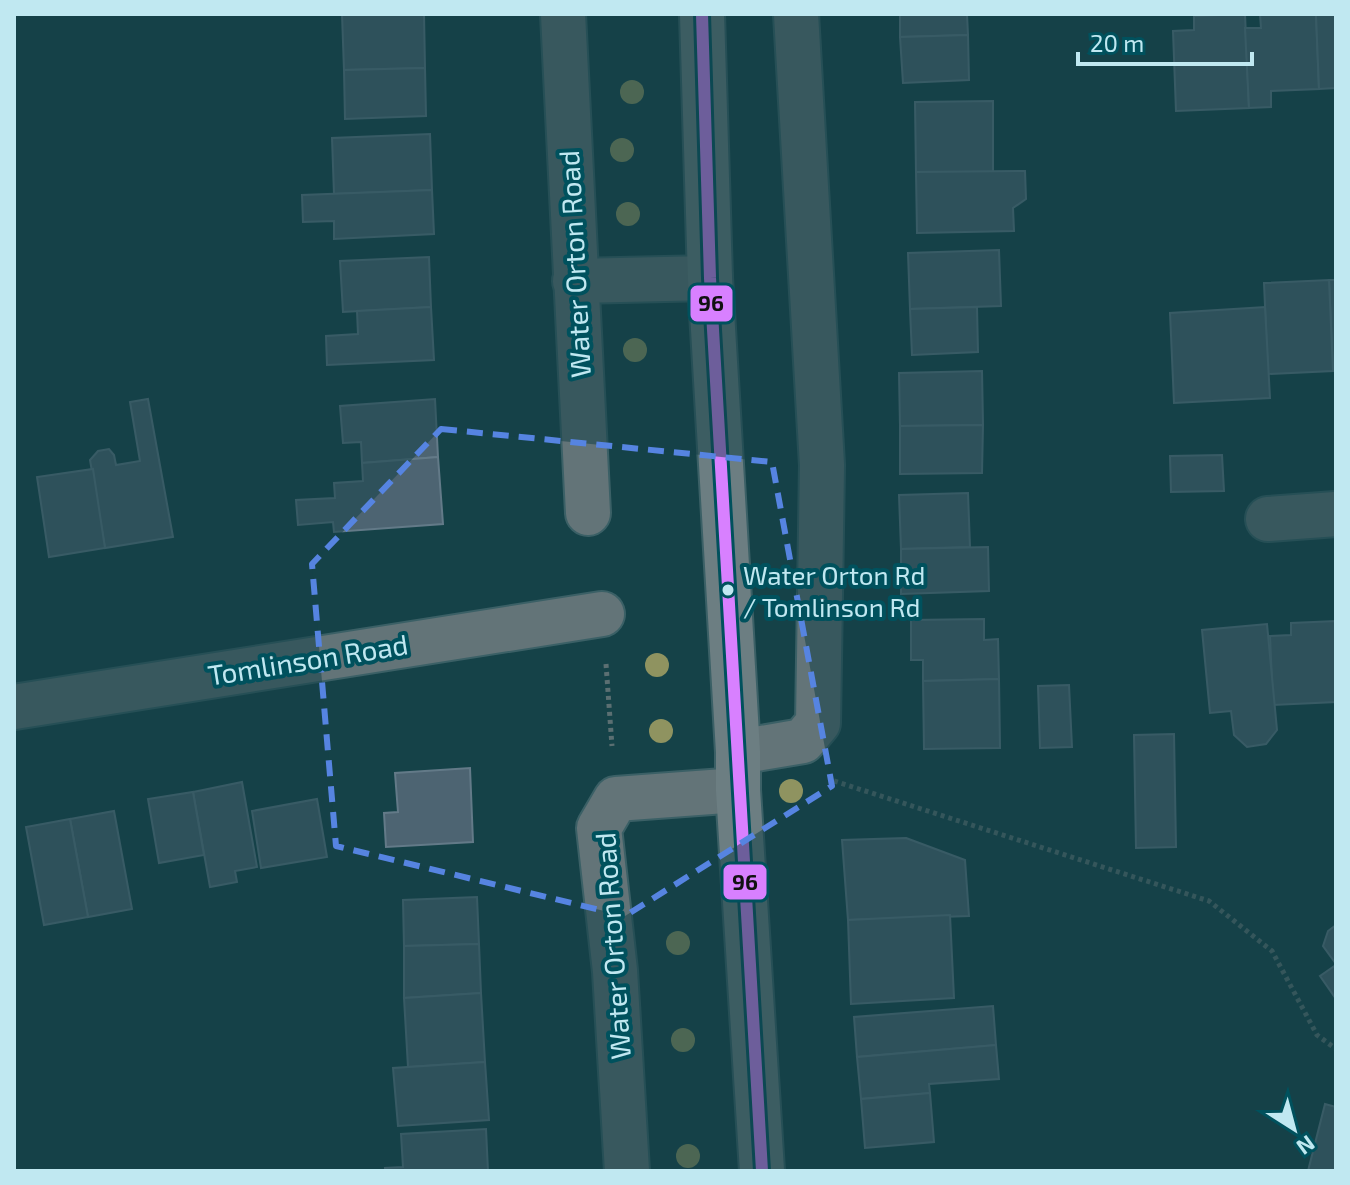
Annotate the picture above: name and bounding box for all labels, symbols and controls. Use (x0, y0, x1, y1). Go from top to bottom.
scale bar (1078, 16, 1252, 66)
text: 20 m (1090, 28, 1144, 57)
street label: Water Orton Road (551, 149, 597, 379)
line badge: 96 (689, 284, 734, 323)
text: 96 (698, 289, 724, 315)
place label: Water Orton Rd / Tomlinson Rd (743, 559, 926, 622)
marker: Water Orton Rd / Tomlinson Rd (720, 582, 736, 598)
street label: Tomlinson Road (205, 626, 410, 692)
street label: Water Orton Road (587, 831, 637, 1061)
line badge: 96 (722, 863, 768, 901)
text: 96 (732, 868, 758, 894)
north arrow (1254, 1089, 1334, 1169)
text: N (1292, 1131, 1320, 1161)

